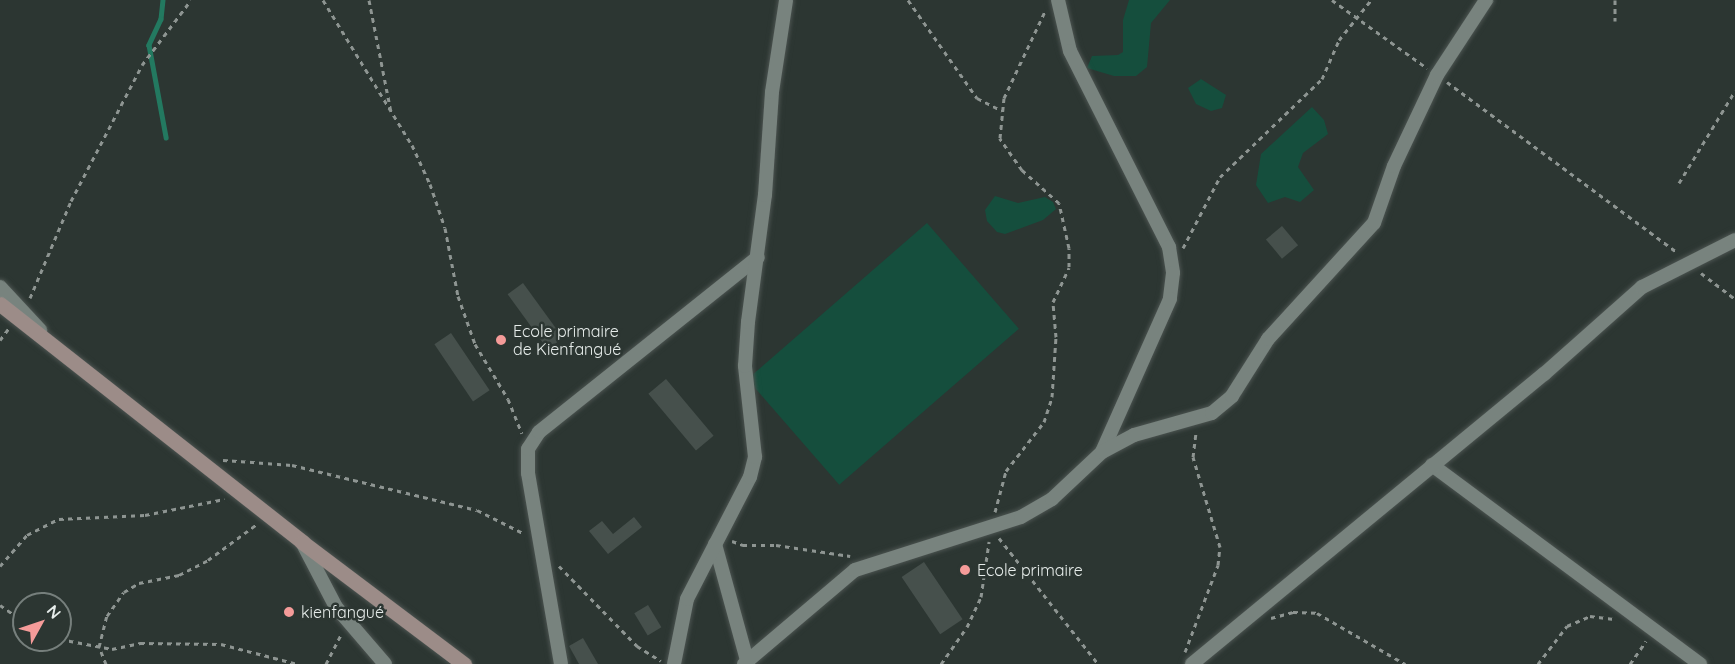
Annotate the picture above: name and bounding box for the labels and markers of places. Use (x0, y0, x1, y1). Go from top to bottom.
place label: Ecole primaire de Kienfangué (513, 321, 621, 359)
marker: Ecole primaire de Kienfangué (494, 333, 508, 347)
place label: Ecole primaire (977, 560, 1083, 580)
marker: Ecole primaire (958, 563, 972, 577)
place label: kienfangué (301, 602, 384, 622)
marker: kienfangué (282, 605, 296, 619)

